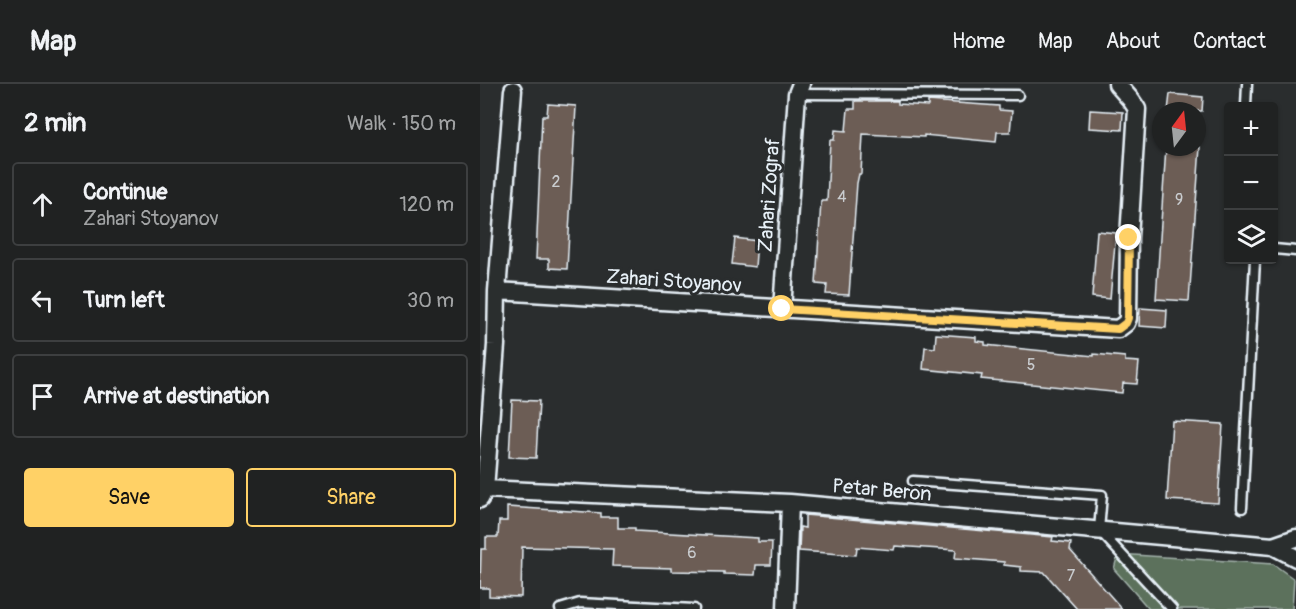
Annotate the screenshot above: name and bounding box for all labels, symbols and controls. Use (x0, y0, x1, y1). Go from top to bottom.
text: Map (30, 24, 76, 59)
text: Home (952, 28, 1005, 55)
text: Map (1038, 28, 1073, 55)
text: About (1106, 28, 1160, 55)
text: Contact (1193, 28, 1266, 55)
north arrow (1152, 102, 1206, 156)
map controls (1224, 102, 1278, 264)
button: + (1224, 102, 1278, 156)
text: 2 min (24, 107, 86, 139)
text: Walk · 150 m (347, 111, 456, 136)
street label: Zahari Zograf (753, 137, 785, 253)
button: − (1224, 156, 1278, 210)
house number: 2 (552, 172, 561, 192)
text: Continue (83, 178, 167, 206)
house number: 4 (837, 187, 847, 207)
icon: ahead (26, 188, 59, 221)
house number: 9 (1175, 190, 1183, 210)
text: 120 m (399, 192, 454, 217)
text: Zahari Stoyanov (83, 206, 219, 231)
button: layers (1224, 210, 1278, 264)
route end (1115, 224, 1141, 250)
street label: Zahari Stoyanov (605, 264, 743, 298)
icon: left (26, 284, 59, 317)
text: Turn left (83, 286, 165, 314)
text: 30 m (407, 288, 454, 313)
route start (768, 295, 794, 321)
house number: 5 (1027, 355, 1035, 375)
icon: arrive (26, 380, 59, 413)
text: Arrive at destination (83, 382, 269, 410)
button: Save (24, 468, 234, 527)
button: Share (246, 468, 456, 527)
street label: Petar Beron (831, 473, 933, 507)
house number: 6 (687, 543, 697, 563)
house number: 7 (1067, 566, 1076, 586)

